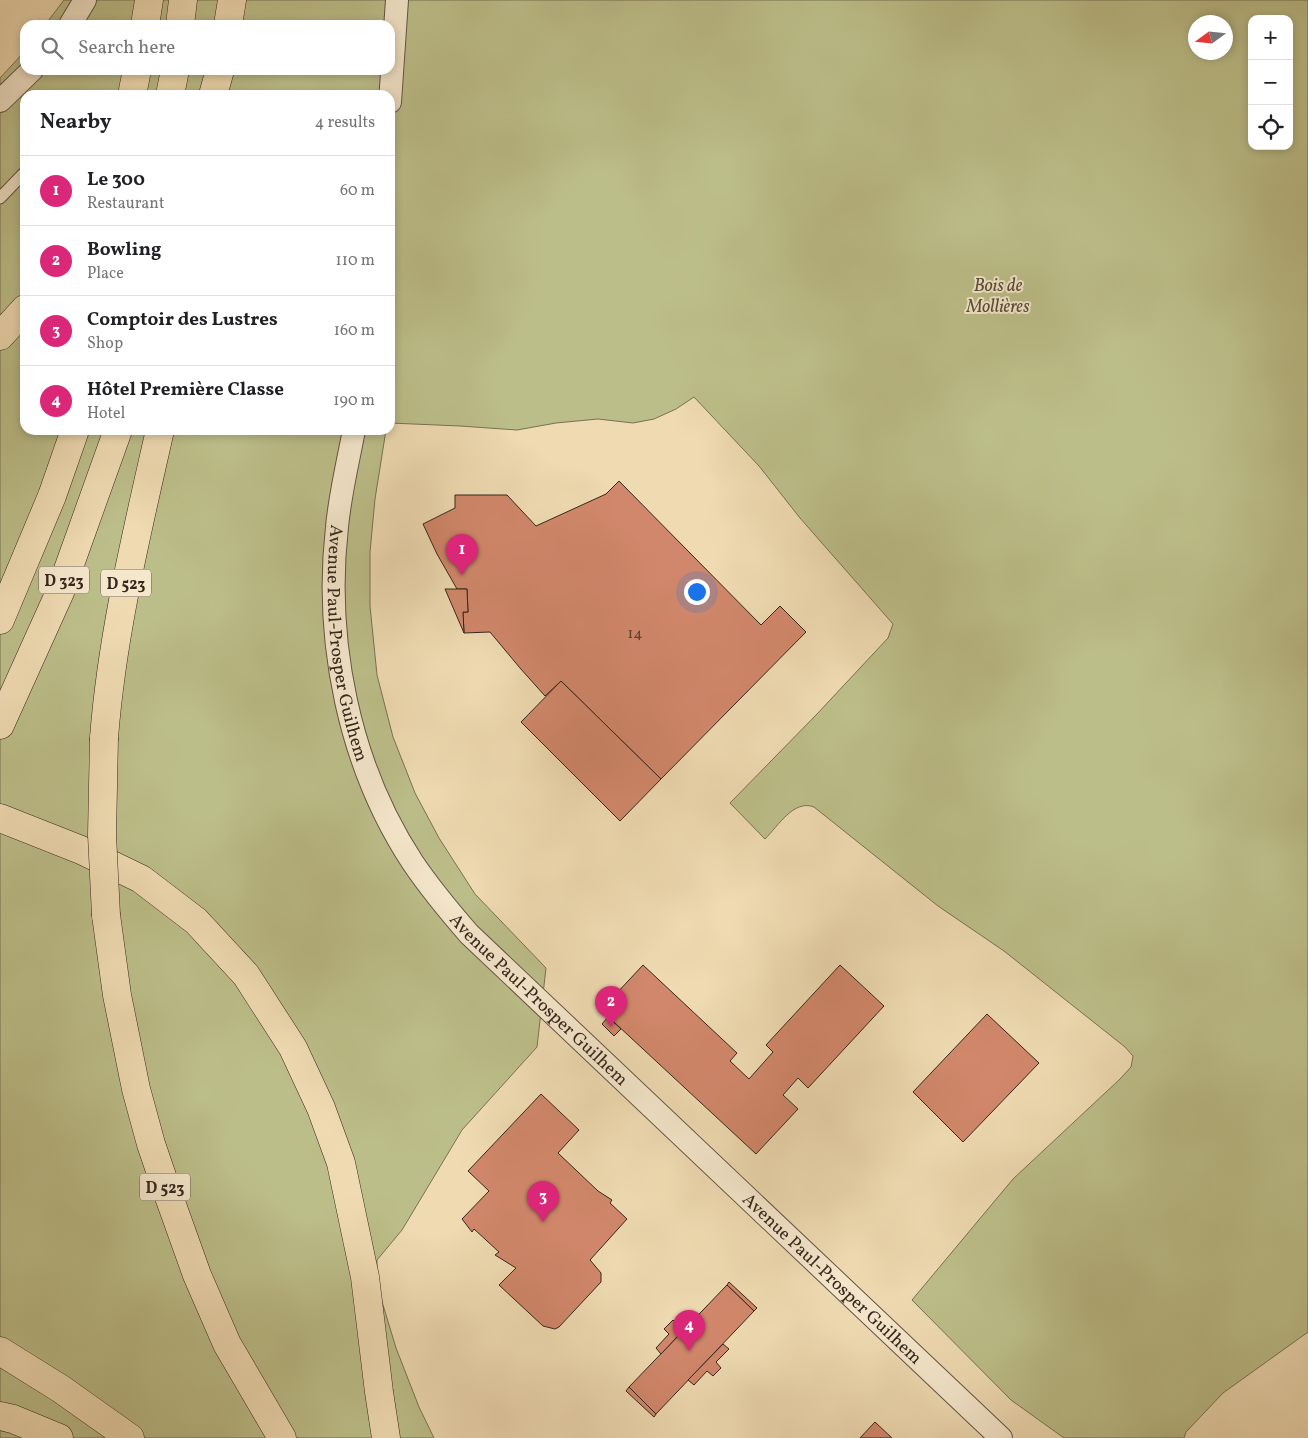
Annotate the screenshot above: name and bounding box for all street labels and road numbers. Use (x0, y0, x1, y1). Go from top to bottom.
street label: Avenue Paul-Prosper Guilhem (320, 523, 373, 765)
road number: D 323 (39, 566, 89, 594)
road number: D 523 (101, 570, 151, 596)
street label: Avenue Paul-Prosper Guilhem (443, 909, 633, 1092)
road number: D 523 (140, 1174, 190, 1200)
street label: Avenue Paul-Prosper Guilhem (736, 1188, 927, 1371)

